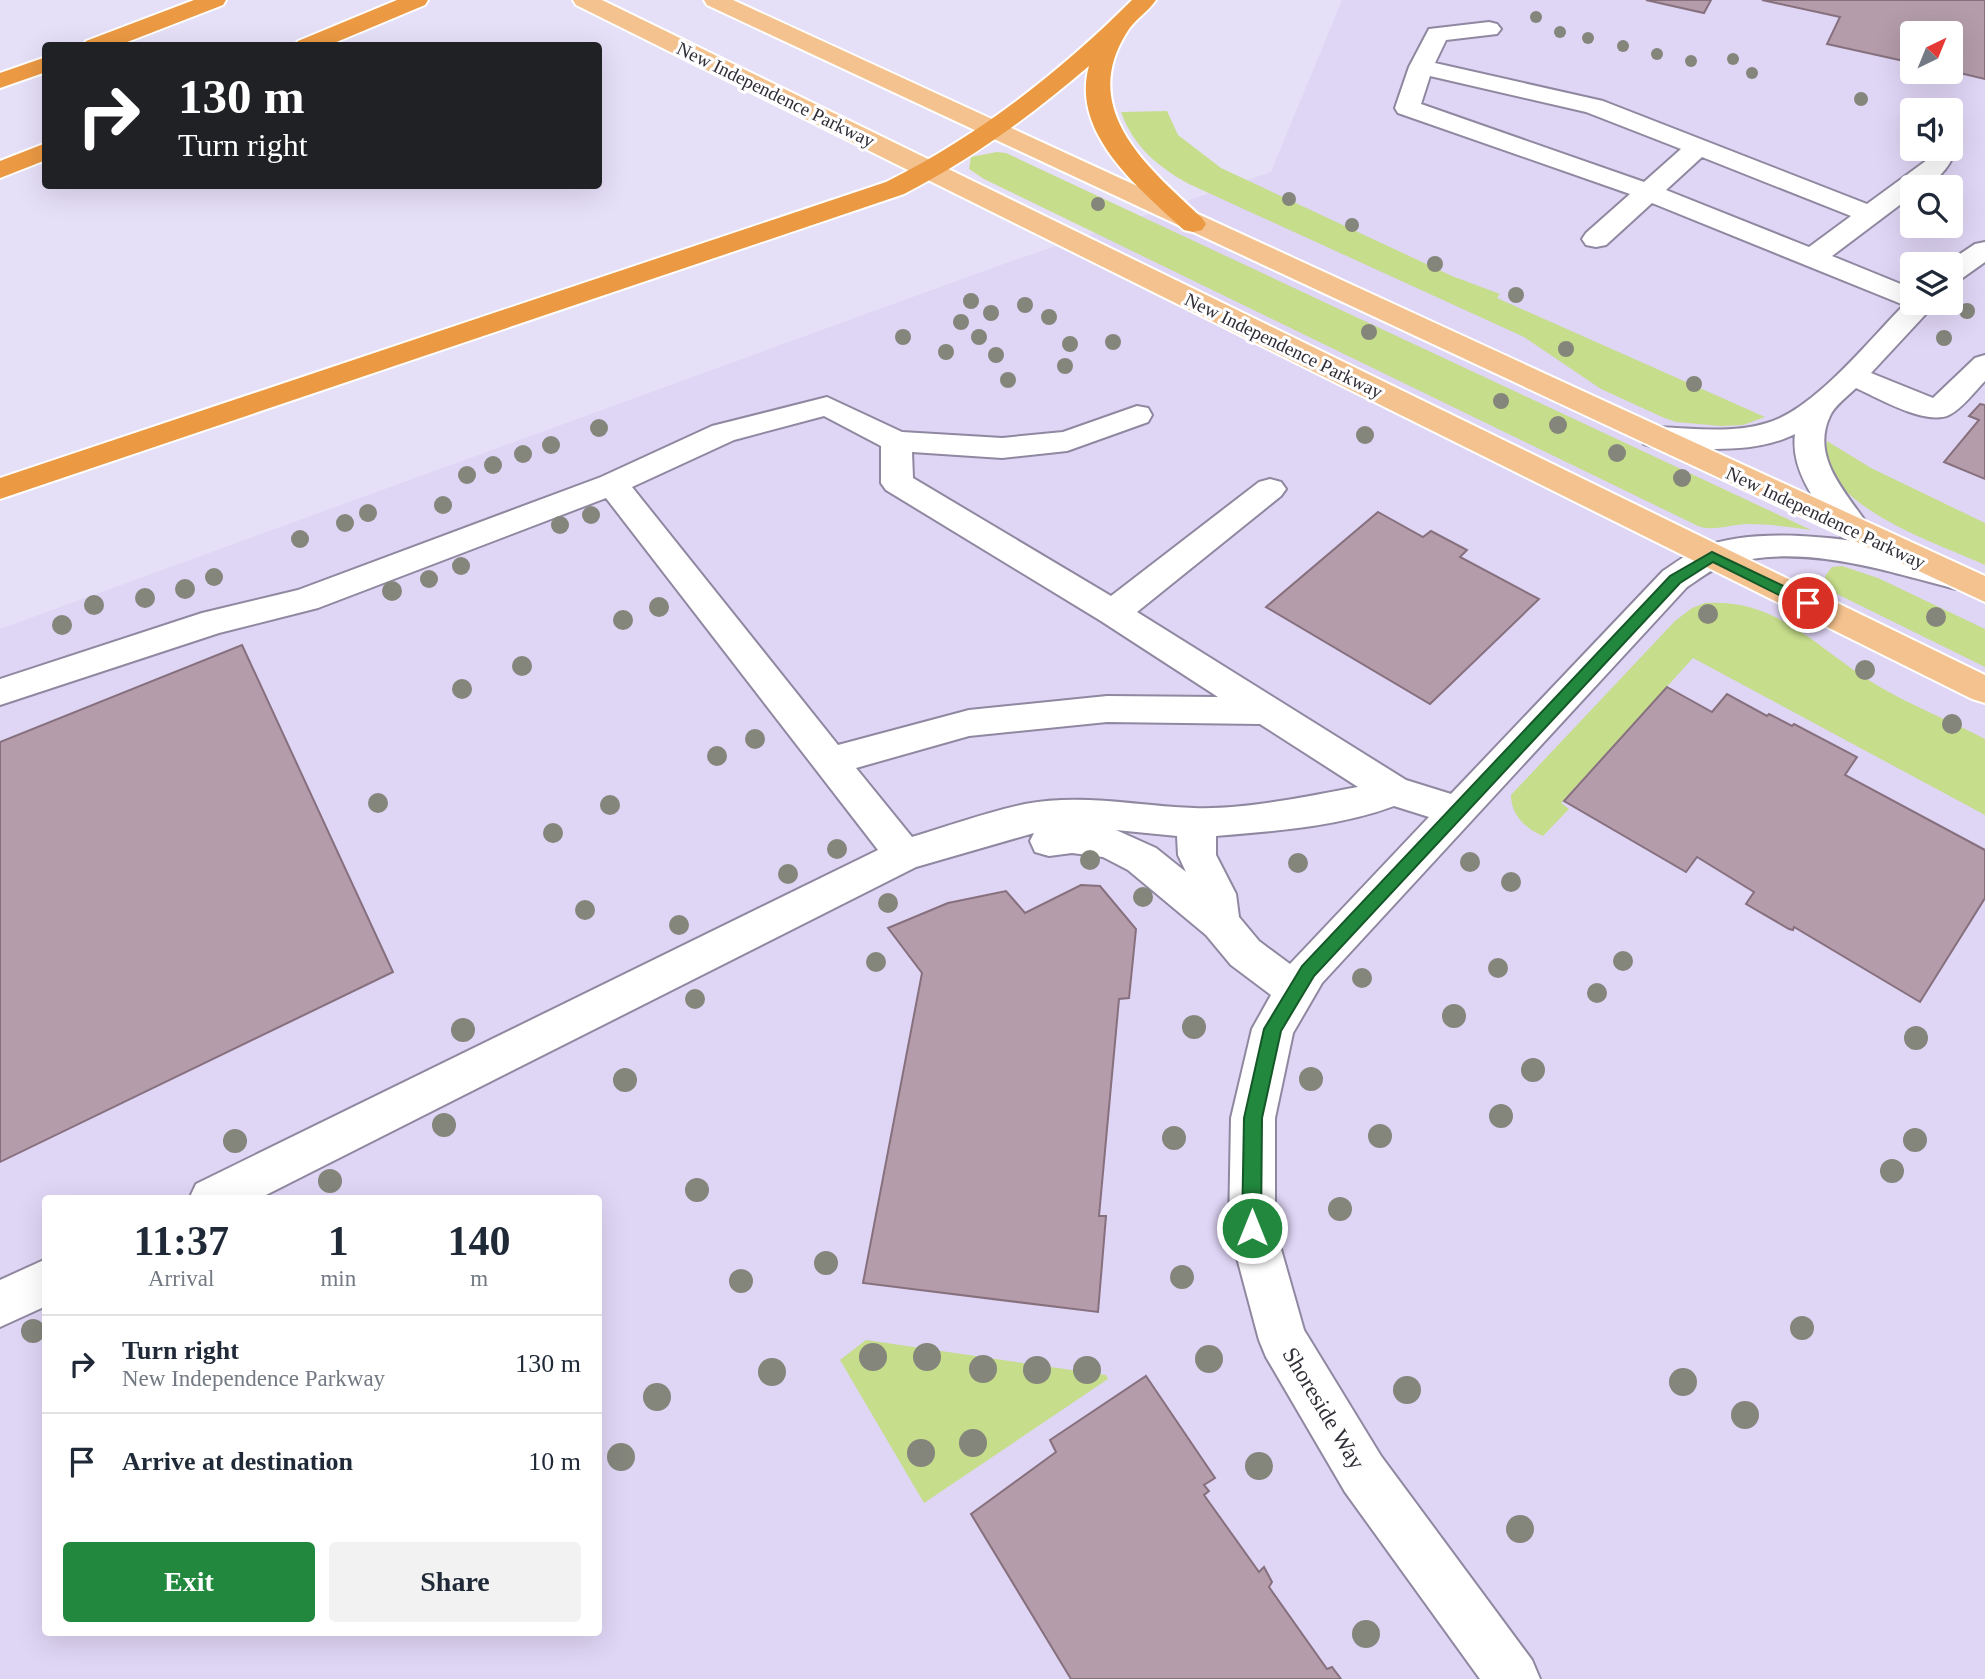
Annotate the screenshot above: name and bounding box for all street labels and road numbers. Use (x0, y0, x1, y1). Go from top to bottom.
street label: New Independence Parkway (673, 37, 879, 152)
street label: New Independence Parkway (1181, 288, 1387, 403)
street label: New Independence Parkway (1723, 462, 1929, 573)
street label: Shoreside Way (1277, 1343, 1370, 1474)

